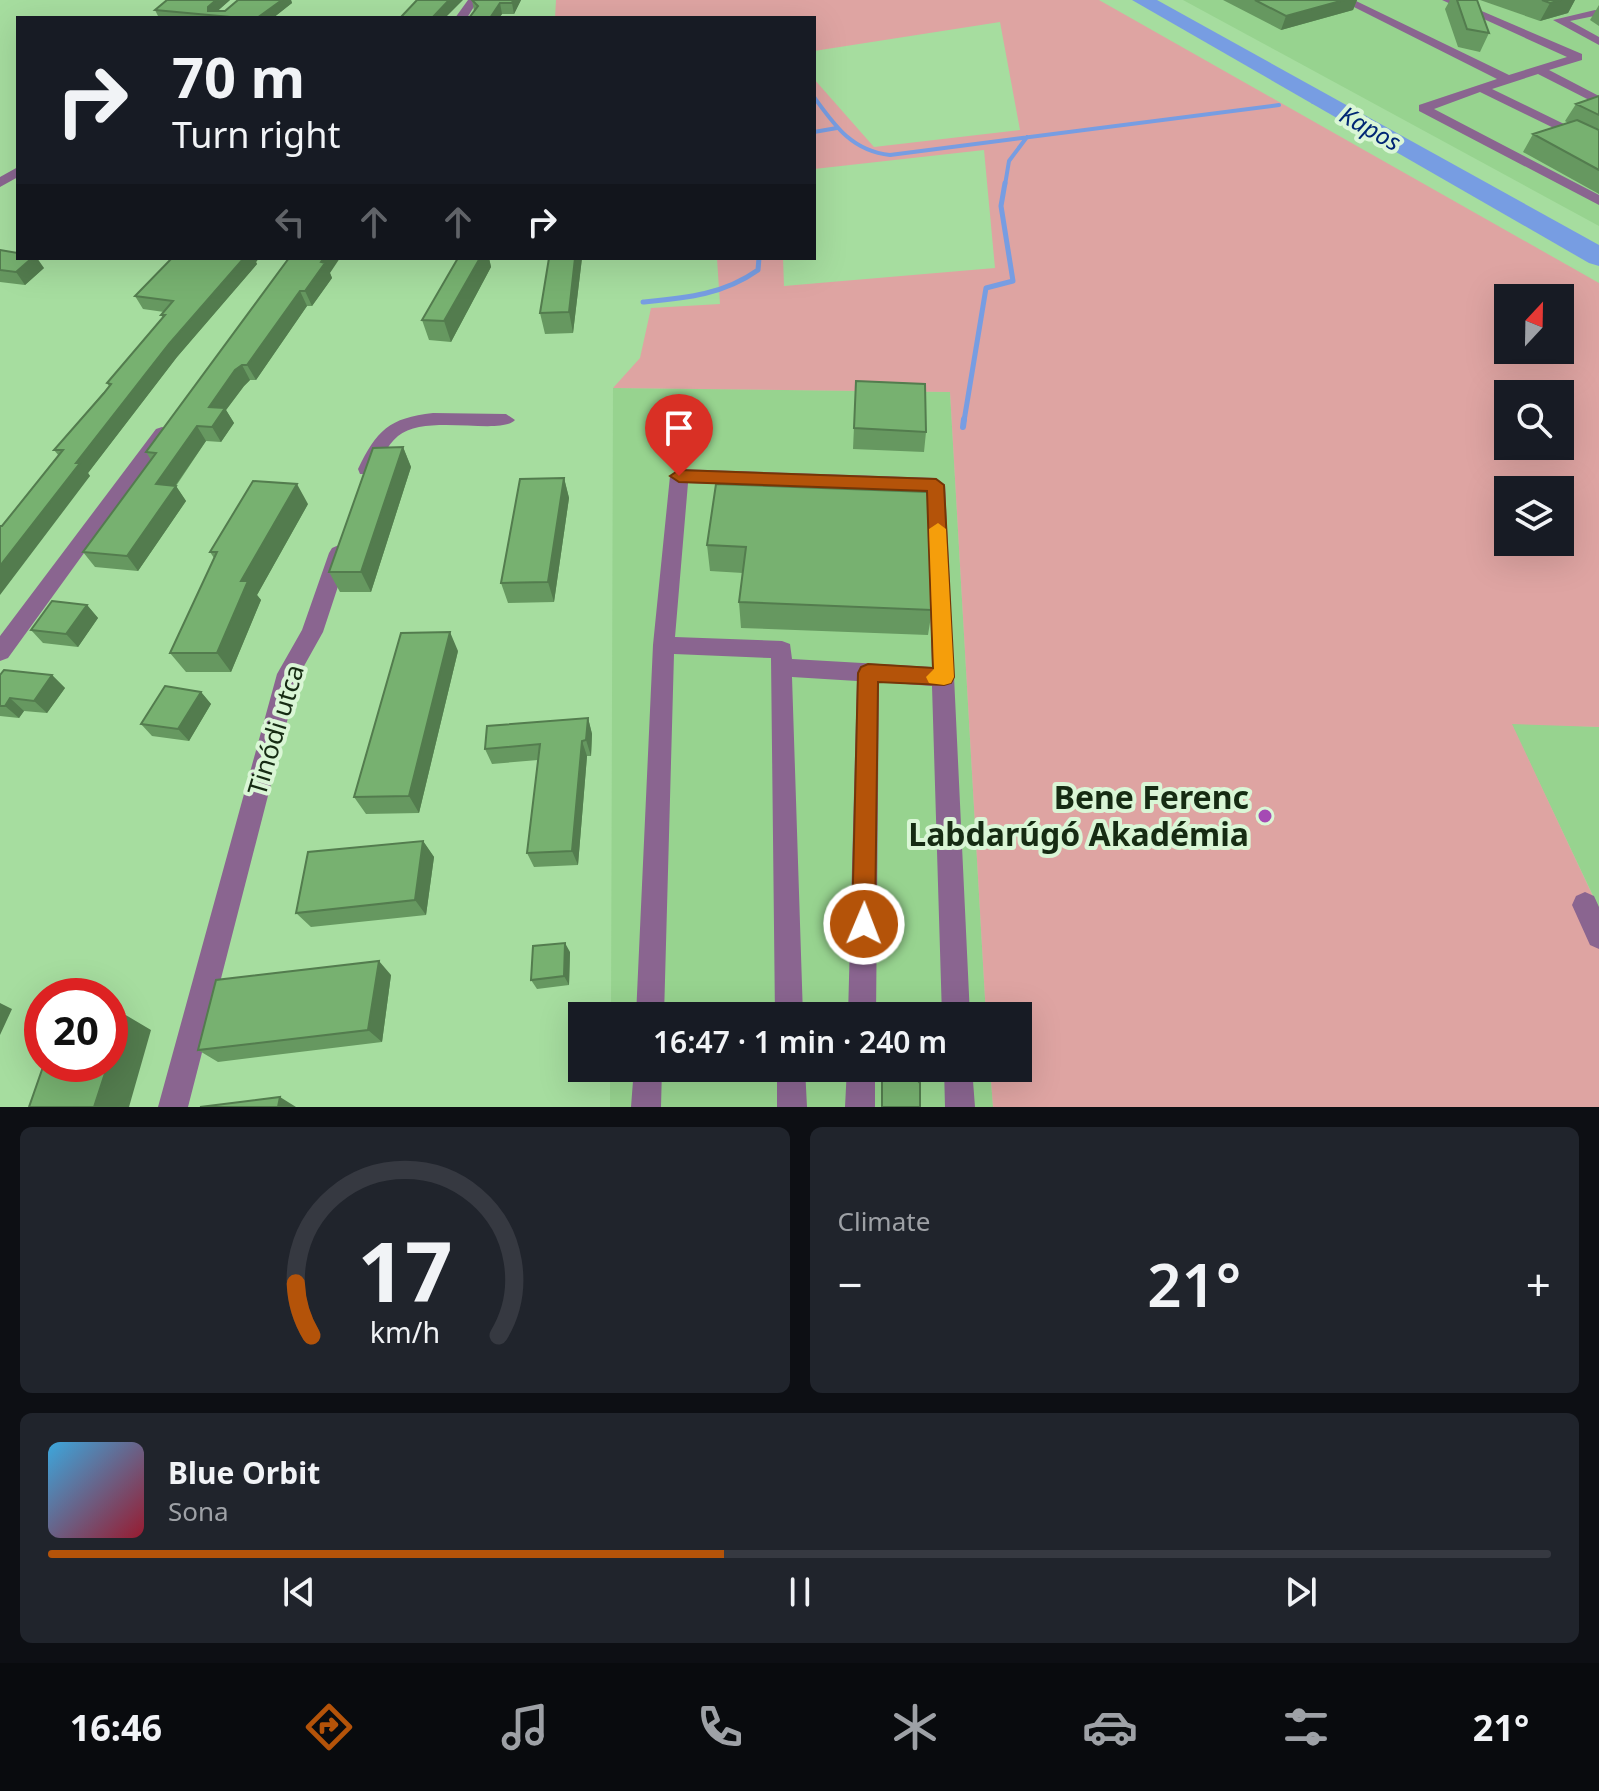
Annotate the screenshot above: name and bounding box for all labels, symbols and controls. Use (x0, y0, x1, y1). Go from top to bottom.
text: 70 m (172, 38, 305, 114)
icon: right (40, 48, 144, 152)
water label: Kapos (1334, 98, 1407, 158)
text: Turn right (172, 110, 340, 159)
icon: left (268, 200, 312, 244)
icon: ahead (352, 200, 396, 244)
icon: ahead (436, 200, 480, 244)
icon: right (520, 200, 564, 244)
north arrow (1494, 284, 1574, 364)
map controls (1494, 284, 1574, 556)
button: search (1494, 380, 1574, 460)
pin (645, 394, 713, 476)
icon: arrive (657, 406, 701, 450)
button: layers (1494, 476, 1574, 556)
street label: Tinódi utca (238, 660, 312, 799)
place label: Bene Ferenc Labdarúgó Akadémia (908, 775, 1249, 855)
marker: Bene Ferenc Labdarúgó Akadémia (1256, 807, 1274, 825)
position arrow (822, 882, 906, 966)
speed limit sign: 20 (24, 978, 128, 1082)
text: 16:47 · 1 min · 240 m (653, 1021, 947, 1062)
text: Climate (838, 1203, 930, 1239)
text: 17 (357, 1213, 452, 1326)
text: 21° (1147, 1243, 1241, 1325)
text: − (838, 1254, 863, 1314)
text: + (1526, 1254, 1551, 1314)
text: km/h (370, 1312, 440, 1351)
text: Blue Orbit (168, 1452, 320, 1493)
text: Sona (168, 1493, 229, 1529)
icon: previous (277, 1570, 321, 1614)
icon: pause (778, 1570, 822, 1614)
icon: next (1279, 1570, 1323, 1614)
icon: directions (301, 1699, 357, 1755)
icon: music (497, 1699, 553, 1755)
icon: phone (692, 1699, 748, 1755)
icon: climate (887, 1699, 943, 1755)
icon: car (1082, 1699, 1138, 1755)
icon: filters (1278, 1699, 1334, 1755)
text: 16:46 (70, 1703, 162, 1752)
text: 21° (1473, 1703, 1529, 1752)

